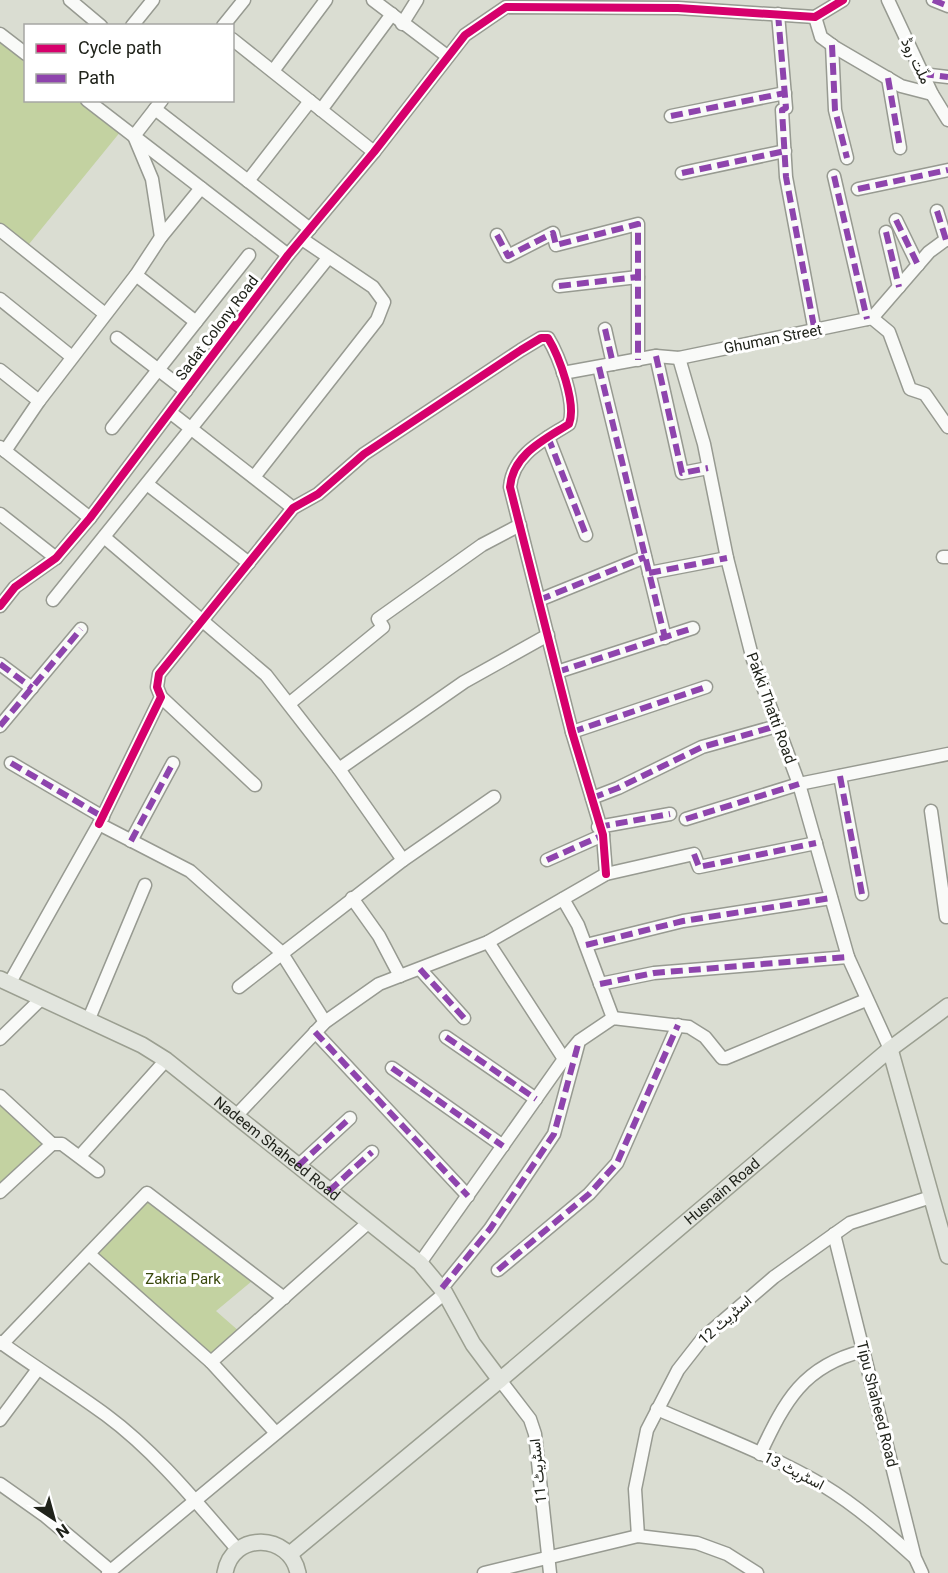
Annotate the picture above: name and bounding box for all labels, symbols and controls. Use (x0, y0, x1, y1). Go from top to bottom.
legend (24, 24, 234, 102)
street label: ملّت روڈ (897, 35, 935, 87)
text: Cycle path (78, 37, 162, 58)
text: Path (78, 67, 115, 88)
street label: Sadat Colony Road (172, 272, 262, 384)
street label: Ghuman Street (722, 321, 824, 357)
street label: Pakki Thatti Road (743, 650, 799, 766)
street label: Nadeem Shaheed Road (210, 1093, 344, 1205)
street label: Husnain Road (681, 1154, 763, 1229)
park label: Zakria Park (145, 1270, 221, 1288)
street label: اسٹریٹ 12 (695, 1291, 755, 1349)
street label: Tipu Shaheed Road (853, 1339, 901, 1469)
street label: اسٹریٹ 11 (526, 1438, 550, 1504)
street label: اسٹریٹ 13 (761, 1448, 827, 1494)
north arrow (24, 1489, 84, 1549)
text: N (52, 1520, 73, 1542)

